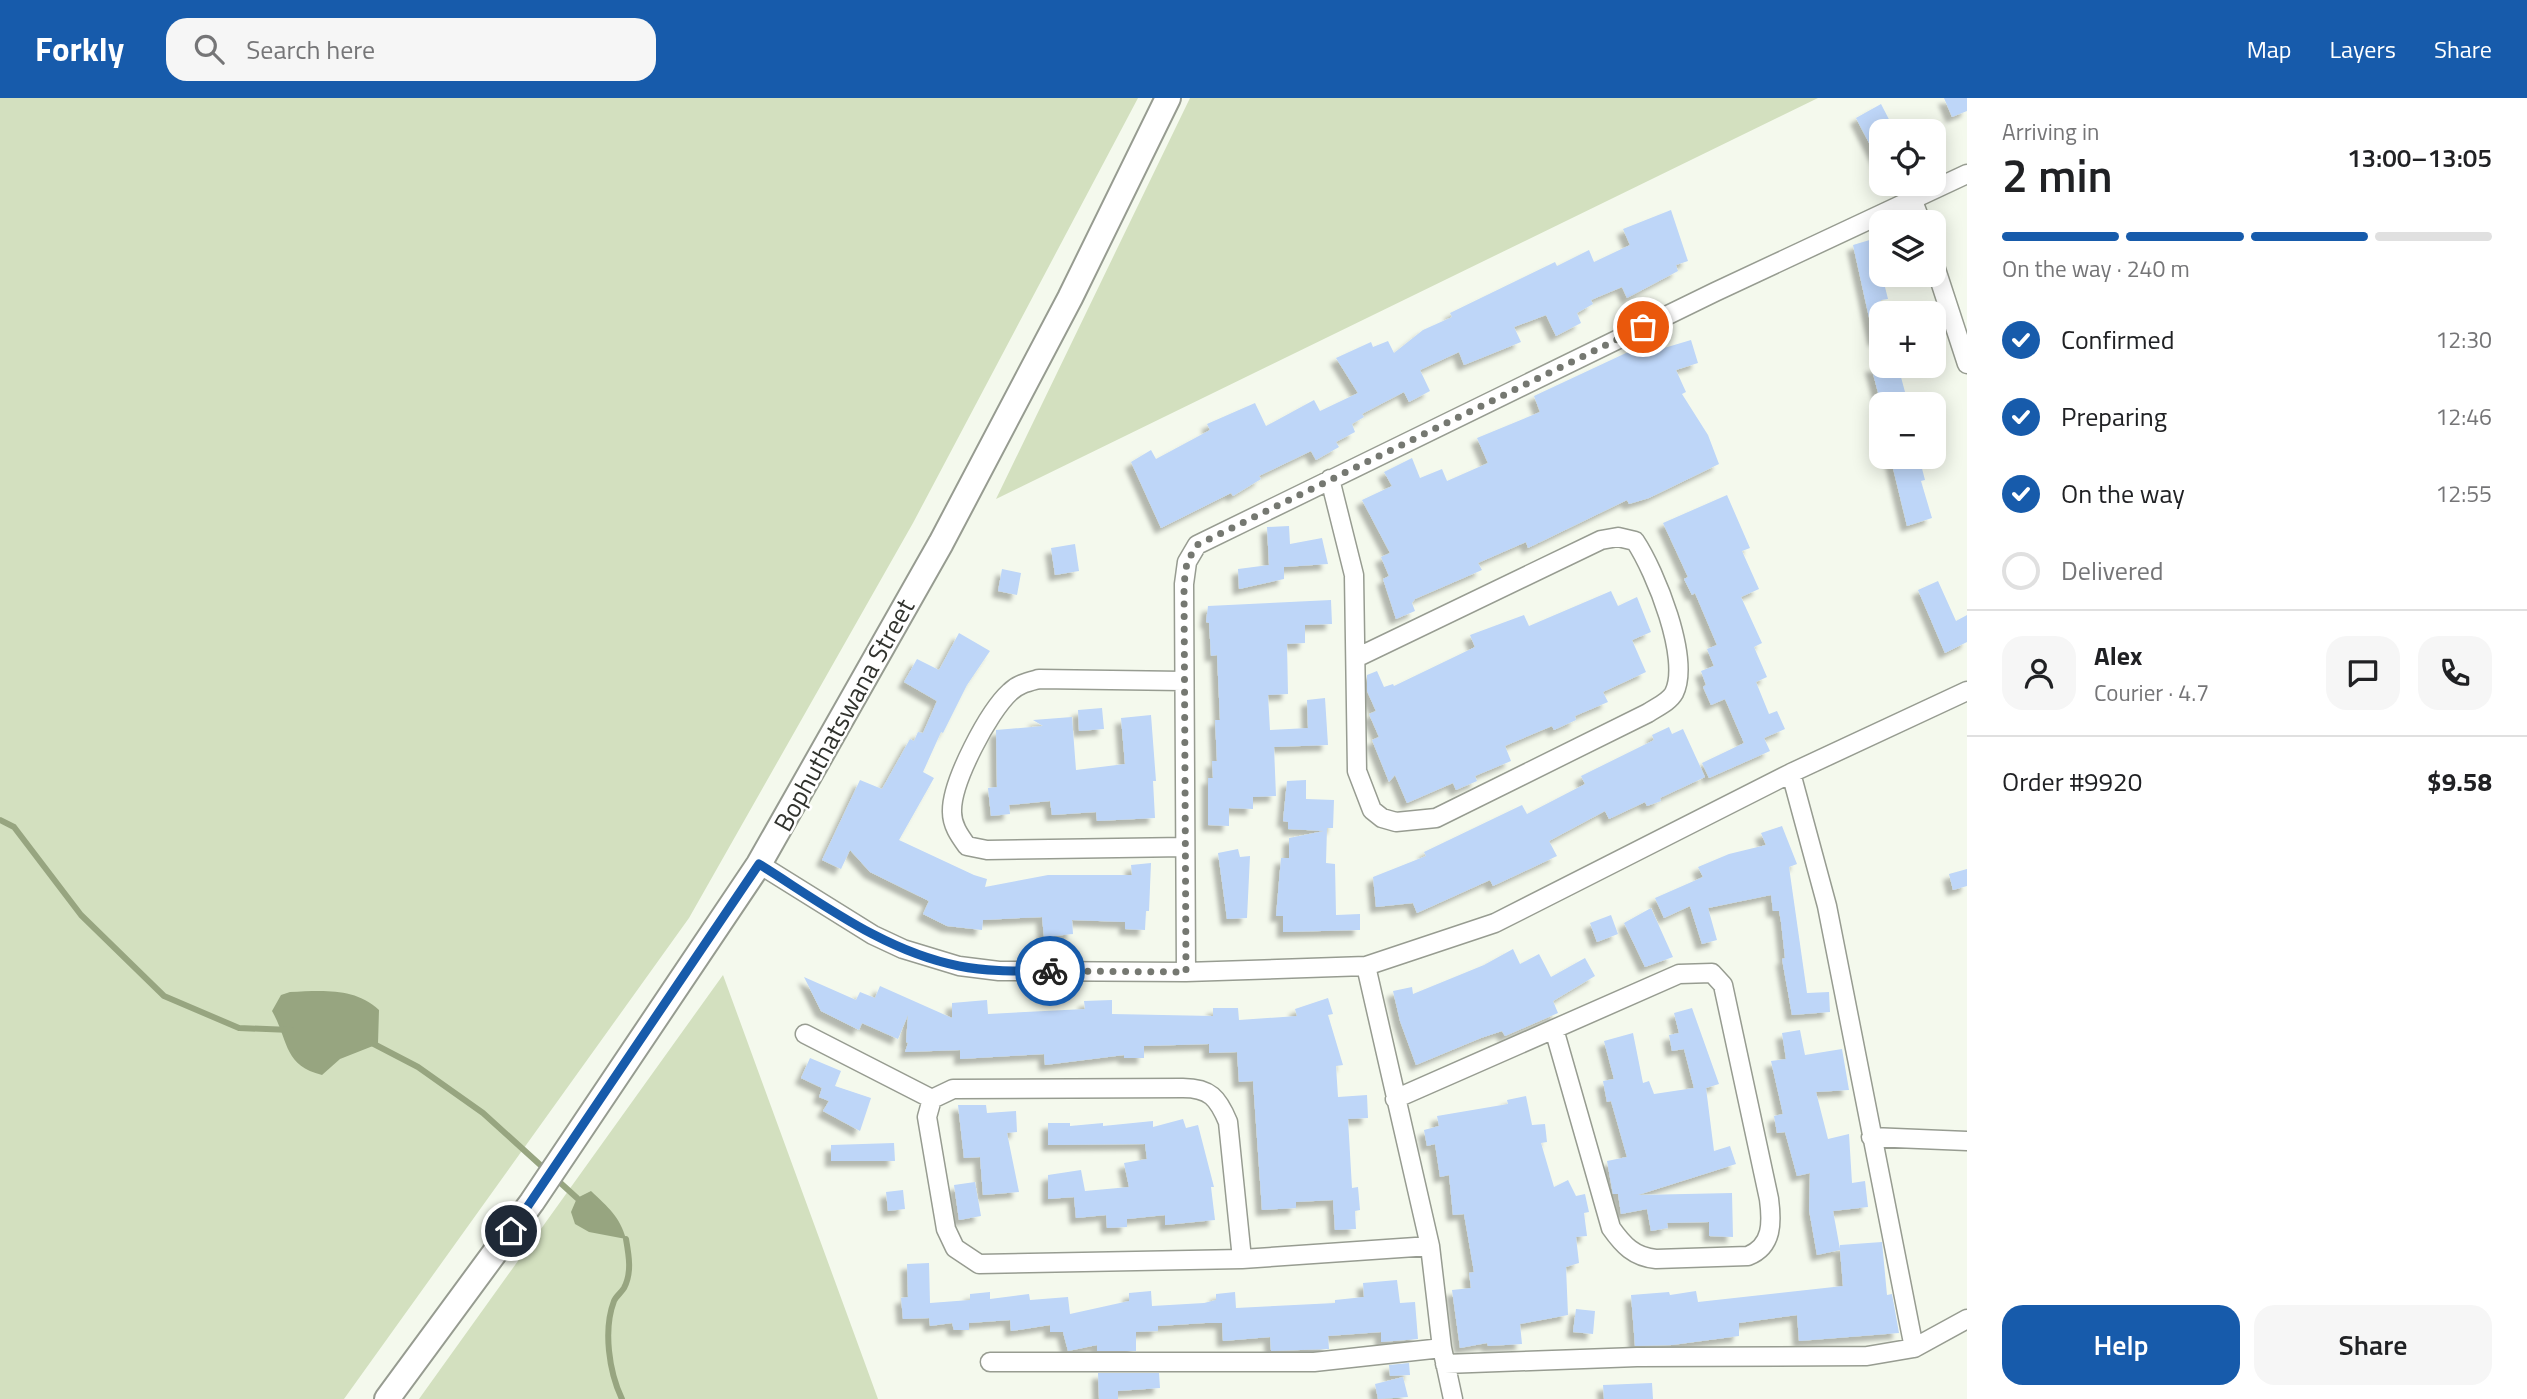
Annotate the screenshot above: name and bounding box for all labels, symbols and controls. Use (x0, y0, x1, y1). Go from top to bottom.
search box (166, 18, 656, 81)
text: Forkly (35, 24, 124, 74)
icon: search (190, 30, 228, 68)
text: Search here (246, 30, 375, 69)
text: Map (2247, 31, 2292, 67)
text: Layers (2330, 31, 2396, 67)
text: Share (2434, 31, 2492, 67)
text: Arriving in (2002, 114, 2099, 149)
map controls (1869, 119, 1946, 469)
button: locate (1869, 119, 1946, 196)
text: 13:00–13:05 (2347, 138, 2492, 177)
text: 2 min (2002, 140, 2113, 210)
button: layers (1869, 210, 1946, 287)
text: On the way · 240 m (2002, 251, 2190, 286)
pin (1613, 297, 1673, 357)
button: + (1869, 301, 1946, 378)
icon: bag (1624, 308, 1662, 346)
text: Confirmed (2061, 320, 2175, 359)
icon: check (2002, 321, 2040, 359)
text: 12:30 (2435, 322, 2492, 357)
button: − (1869, 392, 1946, 469)
text: Preparing (2061, 397, 2167, 436)
icon: check (2002, 398, 2040, 436)
text: 12:46 (2435, 399, 2492, 434)
text: On the way (2061, 474, 2185, 513)
icon: check (2002, 475, 2040, 513)
text: 12:55 (2435, 476, 2492, 511)
text: Delivered (2061, 551, 2164, 590)
street label: Bophuthatswana Street (763, 591, 924, 838)
button: person (2002, 636, 2076, 710)
text: Alex (2094, 636, 2142, 675)
button: chat (2326, 636, 2400, 710)
button: phone (2418, 636, 2492, 710)
text: Courier · 4.7 (2094, 675, 2209, 710)
text: Order #9920 (2002, 762, 2142, 801)
text: $9.58 (2427, 762, 2492, 801)
courier (1015, 936, 1085, 1006)
icon: bike (1031, 952, 1069, 990)
pin (481, 1201, 541, 1261)
icon: home (492, 1212, 530, 1250)
button: Help (2002, 1305, 2240, 1385)
button: Share (2254, 1305, 2492, 1385)

